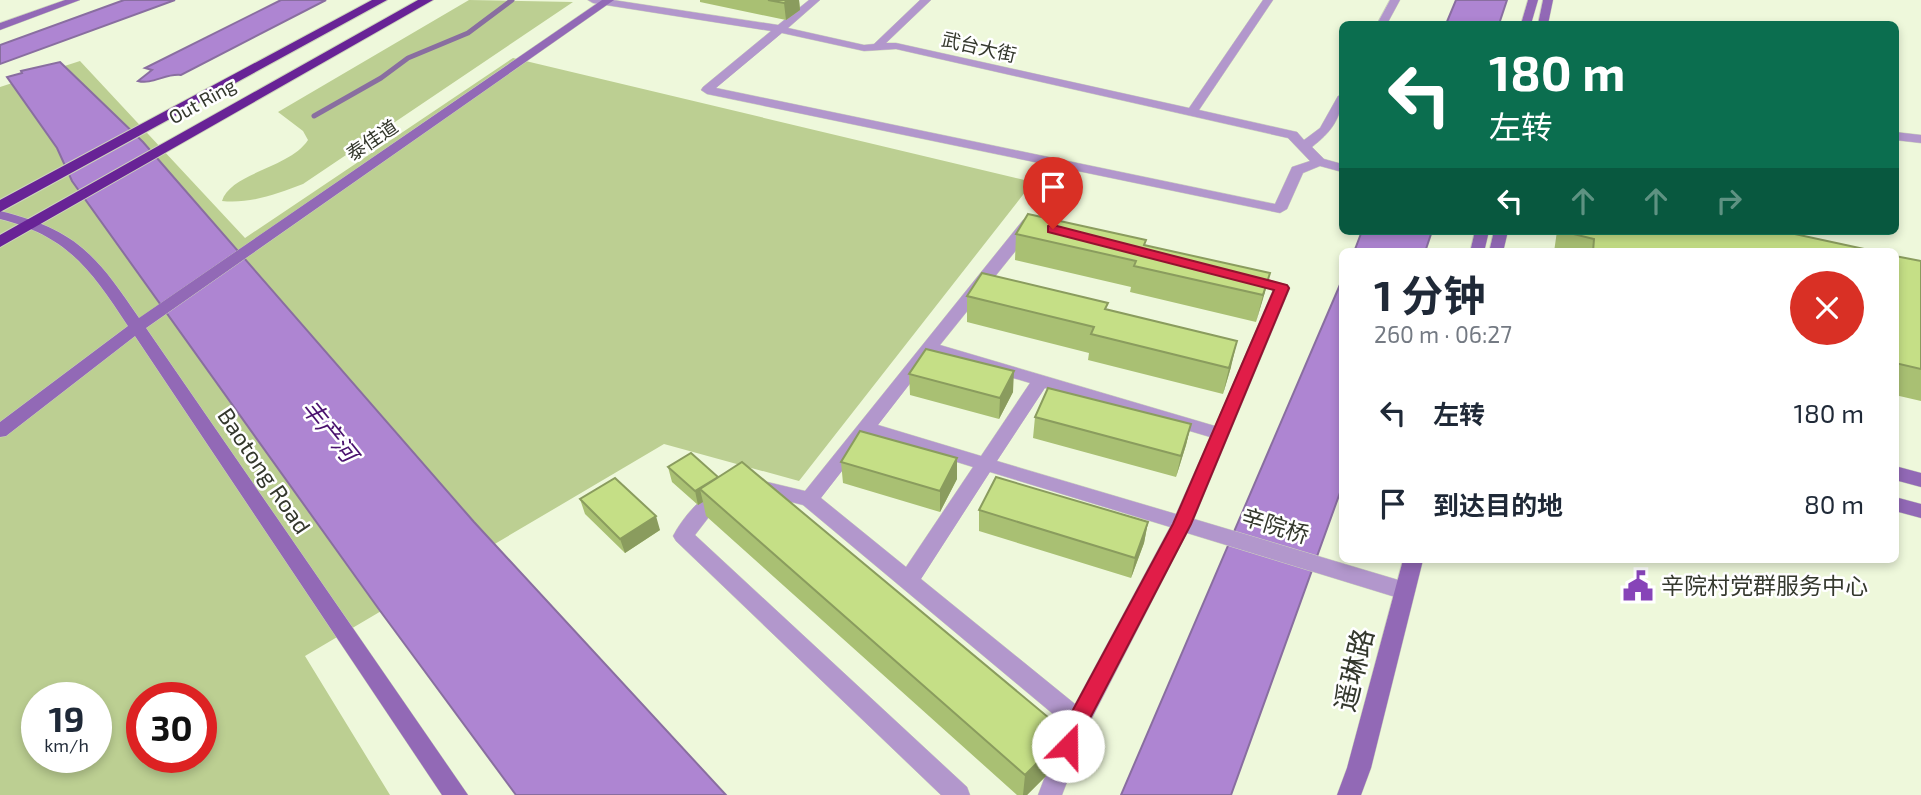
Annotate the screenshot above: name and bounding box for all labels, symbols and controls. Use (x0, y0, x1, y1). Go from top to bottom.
street label: 武台大街 (939, 27, 1019, 66)
text: 180 m (1489, 42, 1625, 101)
icon: left (1374, 49, 1465, 140)
street label: Out Ring (164, 73, 240, 128)
text: 左转 (1489, 107, 1553, 145)
street label: 泰佳道 (342, 114, 402, 165)
pin (1023, 157, 1083, 229)
icon: arrive (1034, 168, 1072, 206)
icon: left (1491, 182, 1529, 220)
icon: ahead (1564, 182, 1602, 220)
icon: ahead (1637, 182, 1675, 220)
icon: right (1710, 182, 1748, 220)
text: 1 分钟 (1374, 269, 1485, 319)
button: close (1790, 271, 1864, 345)
text: 260 m · 06:27 (1374, 320, 1512, 348)
water label: 丰产河 (296, 393, 367, 470)
icon: left (1374, 394, 1412, 432)
text: 180 m (1794, 397, 1864, 428)
text: 左转 (1433, 398, 1485, 429)
street label: Baotong Road (212, 402, 317, 539)
icon: arrive (1374, 485, 1412, 523)
text: 80 m (1804, 488, 1864, 519)
text: 到达目的地 (1433, 489, 1563, 520)
street label: 辛院桥 (1238, 502, 1312, 549)
public building icon: 辛院村党群服务中心 (1621, 569, 1655, 603)
place label: 辛院村党群服务中心 (1661, 571, 1868, 599)
street label: 遥琳路 (1326, 625, 1380, 715)
speed limit sign: 30 (126, 682, 217, 773)
text: 19 (49, 697, 84, 739)
position arrow (1031, 709, 1105, 783)
text: km/h (44, 734, 89, 756)

